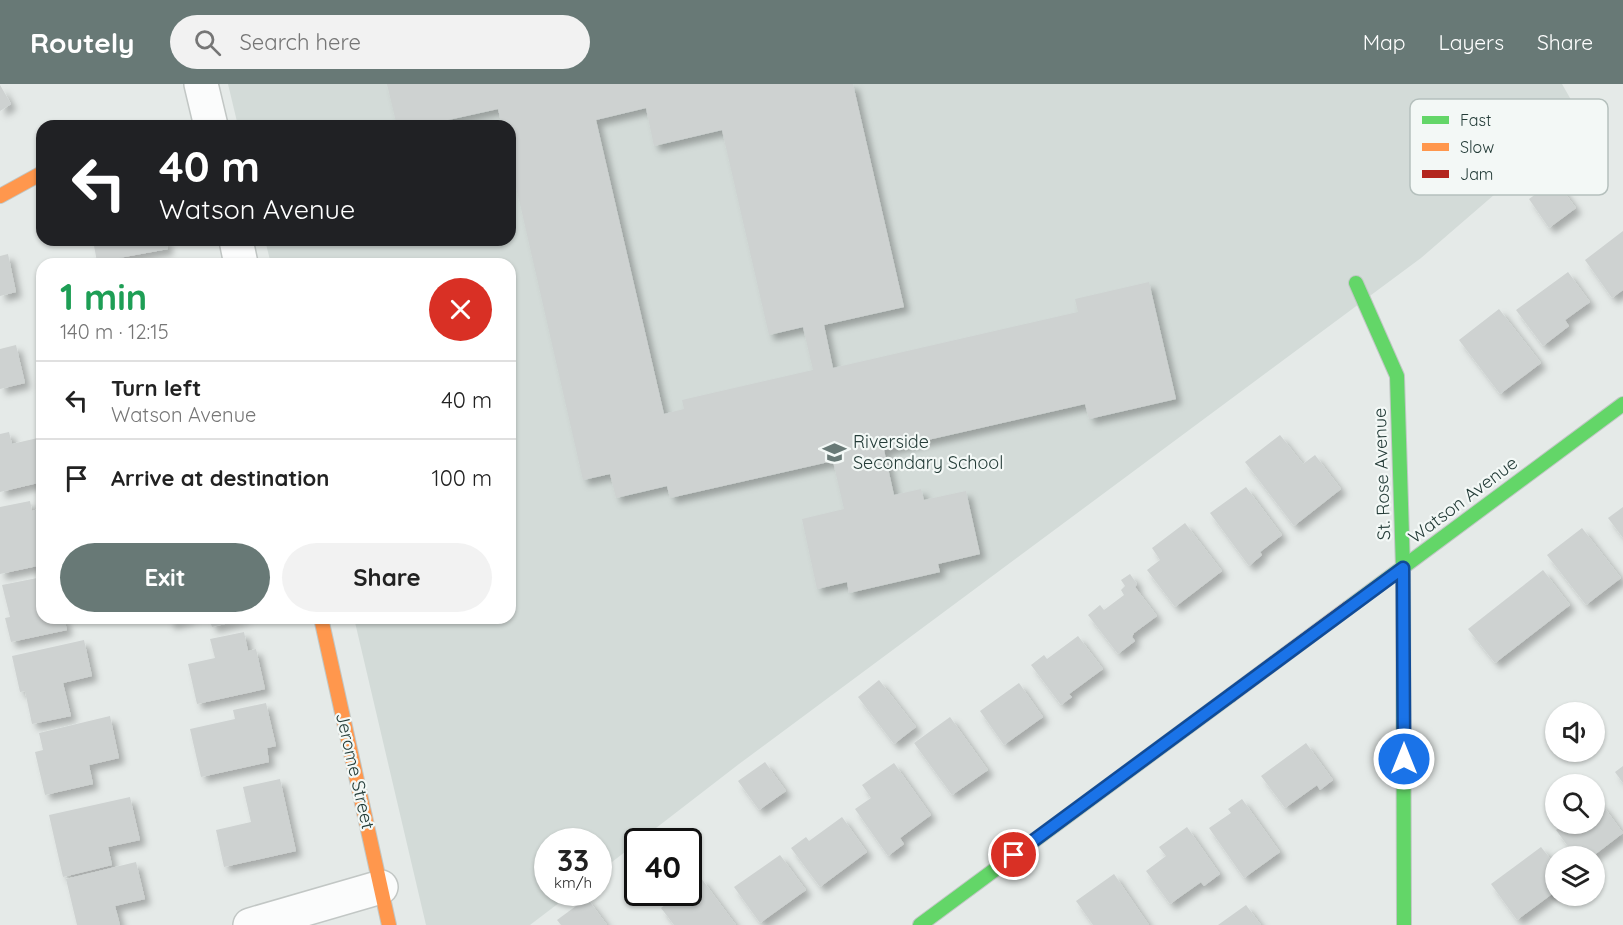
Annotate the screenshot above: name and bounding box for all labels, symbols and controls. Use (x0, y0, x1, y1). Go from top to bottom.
search box (170, 15, 590, 69)
text: Routely (30, 25, 134, 60)
icon: search (191, 26, 224, 59)
text: Search here (239, 28, 361, 56)
text: Map (1363, 29, 1406, 55)
text: Layers (1439, 29, 1504, 55)
text: Share (1537, 29, 1593, 55)
legend (1410, 99, 1608, 195)
text: Fast (1460, 110, 1491, 130)
text: Slow (1460, 137, 1494, 157)
text: 40 m (159, 140, 260, 193)
icon: left (60, 144, 138, 222)
text: Jam (1460, 164, 1493, 184)
text: Watson Avenue (159, 192, 355, 226)
text: 1 min (60, 274, 147, 319)
button: close (429, 278, 492, 341)
text: 140 m · 12:15 (60, 319, 169, 344)
text: Turn left (111, 374, 201, 402)
icon: left (60, 384, 93, 417)
text: 40 m (441, 386, 492, 414)
text: Watson Avenue (111, 402, 256, 427)
street label: St. Rose Avenue (1368, 407, 1395, 541)
place label: Riverside Secondary School (853, 430, 1003, 474)
school or university icon: Riverside Secondary School (822, 439, 848, 465)
street label: Watson Avenue (1404, 451, 1522, 548)
icon: arrive (60, 462, 93, 495)
text: Arrive at destination (111, 464, 329, 492)
text: 100 m (432, 464, 492, 492)
button: Exit (60, 543, 270, 612)
button: Share (282, 543, 492, 612)
map controls (1545, 702, 1605, 906)
button: sound (1545, 702, 1605, 762)
street label: Jerome Street (331, 711, 380, 831)
position arrow (1372, 727, 1436, 791)
button: search (1545, 774, 1605, 834)
speed limit sign: 40 (624, 828, 702, 906)
pin (988, 829, 1039, 880)
icon: arrive (997, 838, 1030, 871)
text: 33 (557, 841, 589, 879)
button: layers (1545, 846, 1605, 906)
text: km/h (554, 873, 592, 892)

